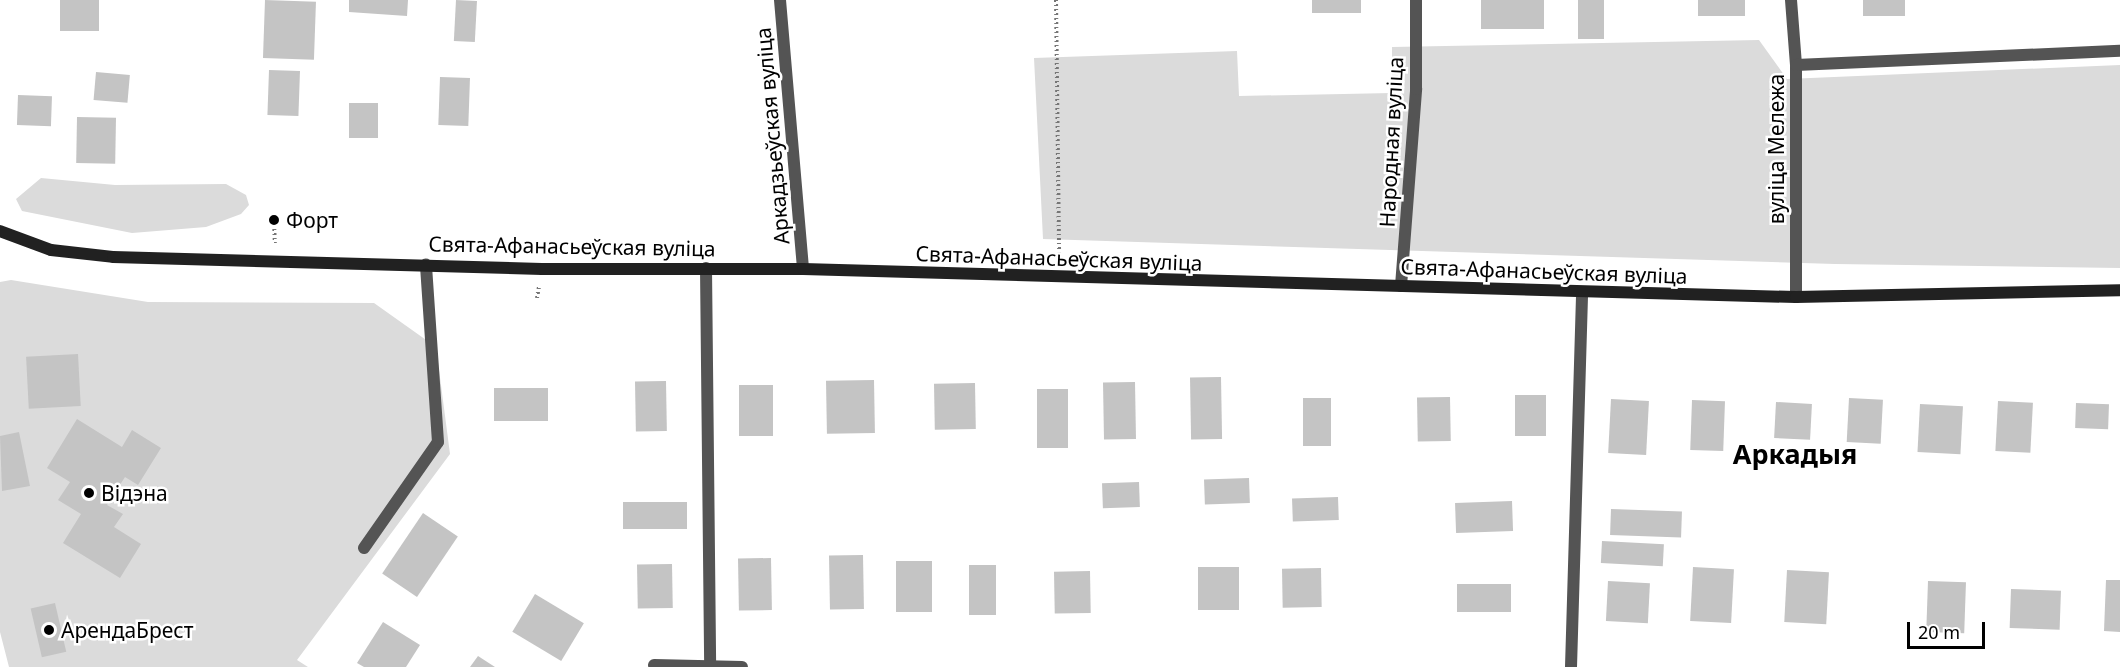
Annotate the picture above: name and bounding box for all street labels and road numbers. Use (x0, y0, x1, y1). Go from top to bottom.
street label: Аркадзьеўская вуліца (750, 26, 794, 246)
street label: Народная вуліца (1374, 56, 1408, 228)
street label: вуліца Мележа (1763, 74, 1789, 224)
street label: Свята-Афанасьеўская вуліца (428, 231, 716, 261)
street label: Свята-Афанасьеўская вуліца (915, 240, 1203, 276)
street label: Свята-Афанасьеўская вуліца (1400, 253, 1688, 289)

